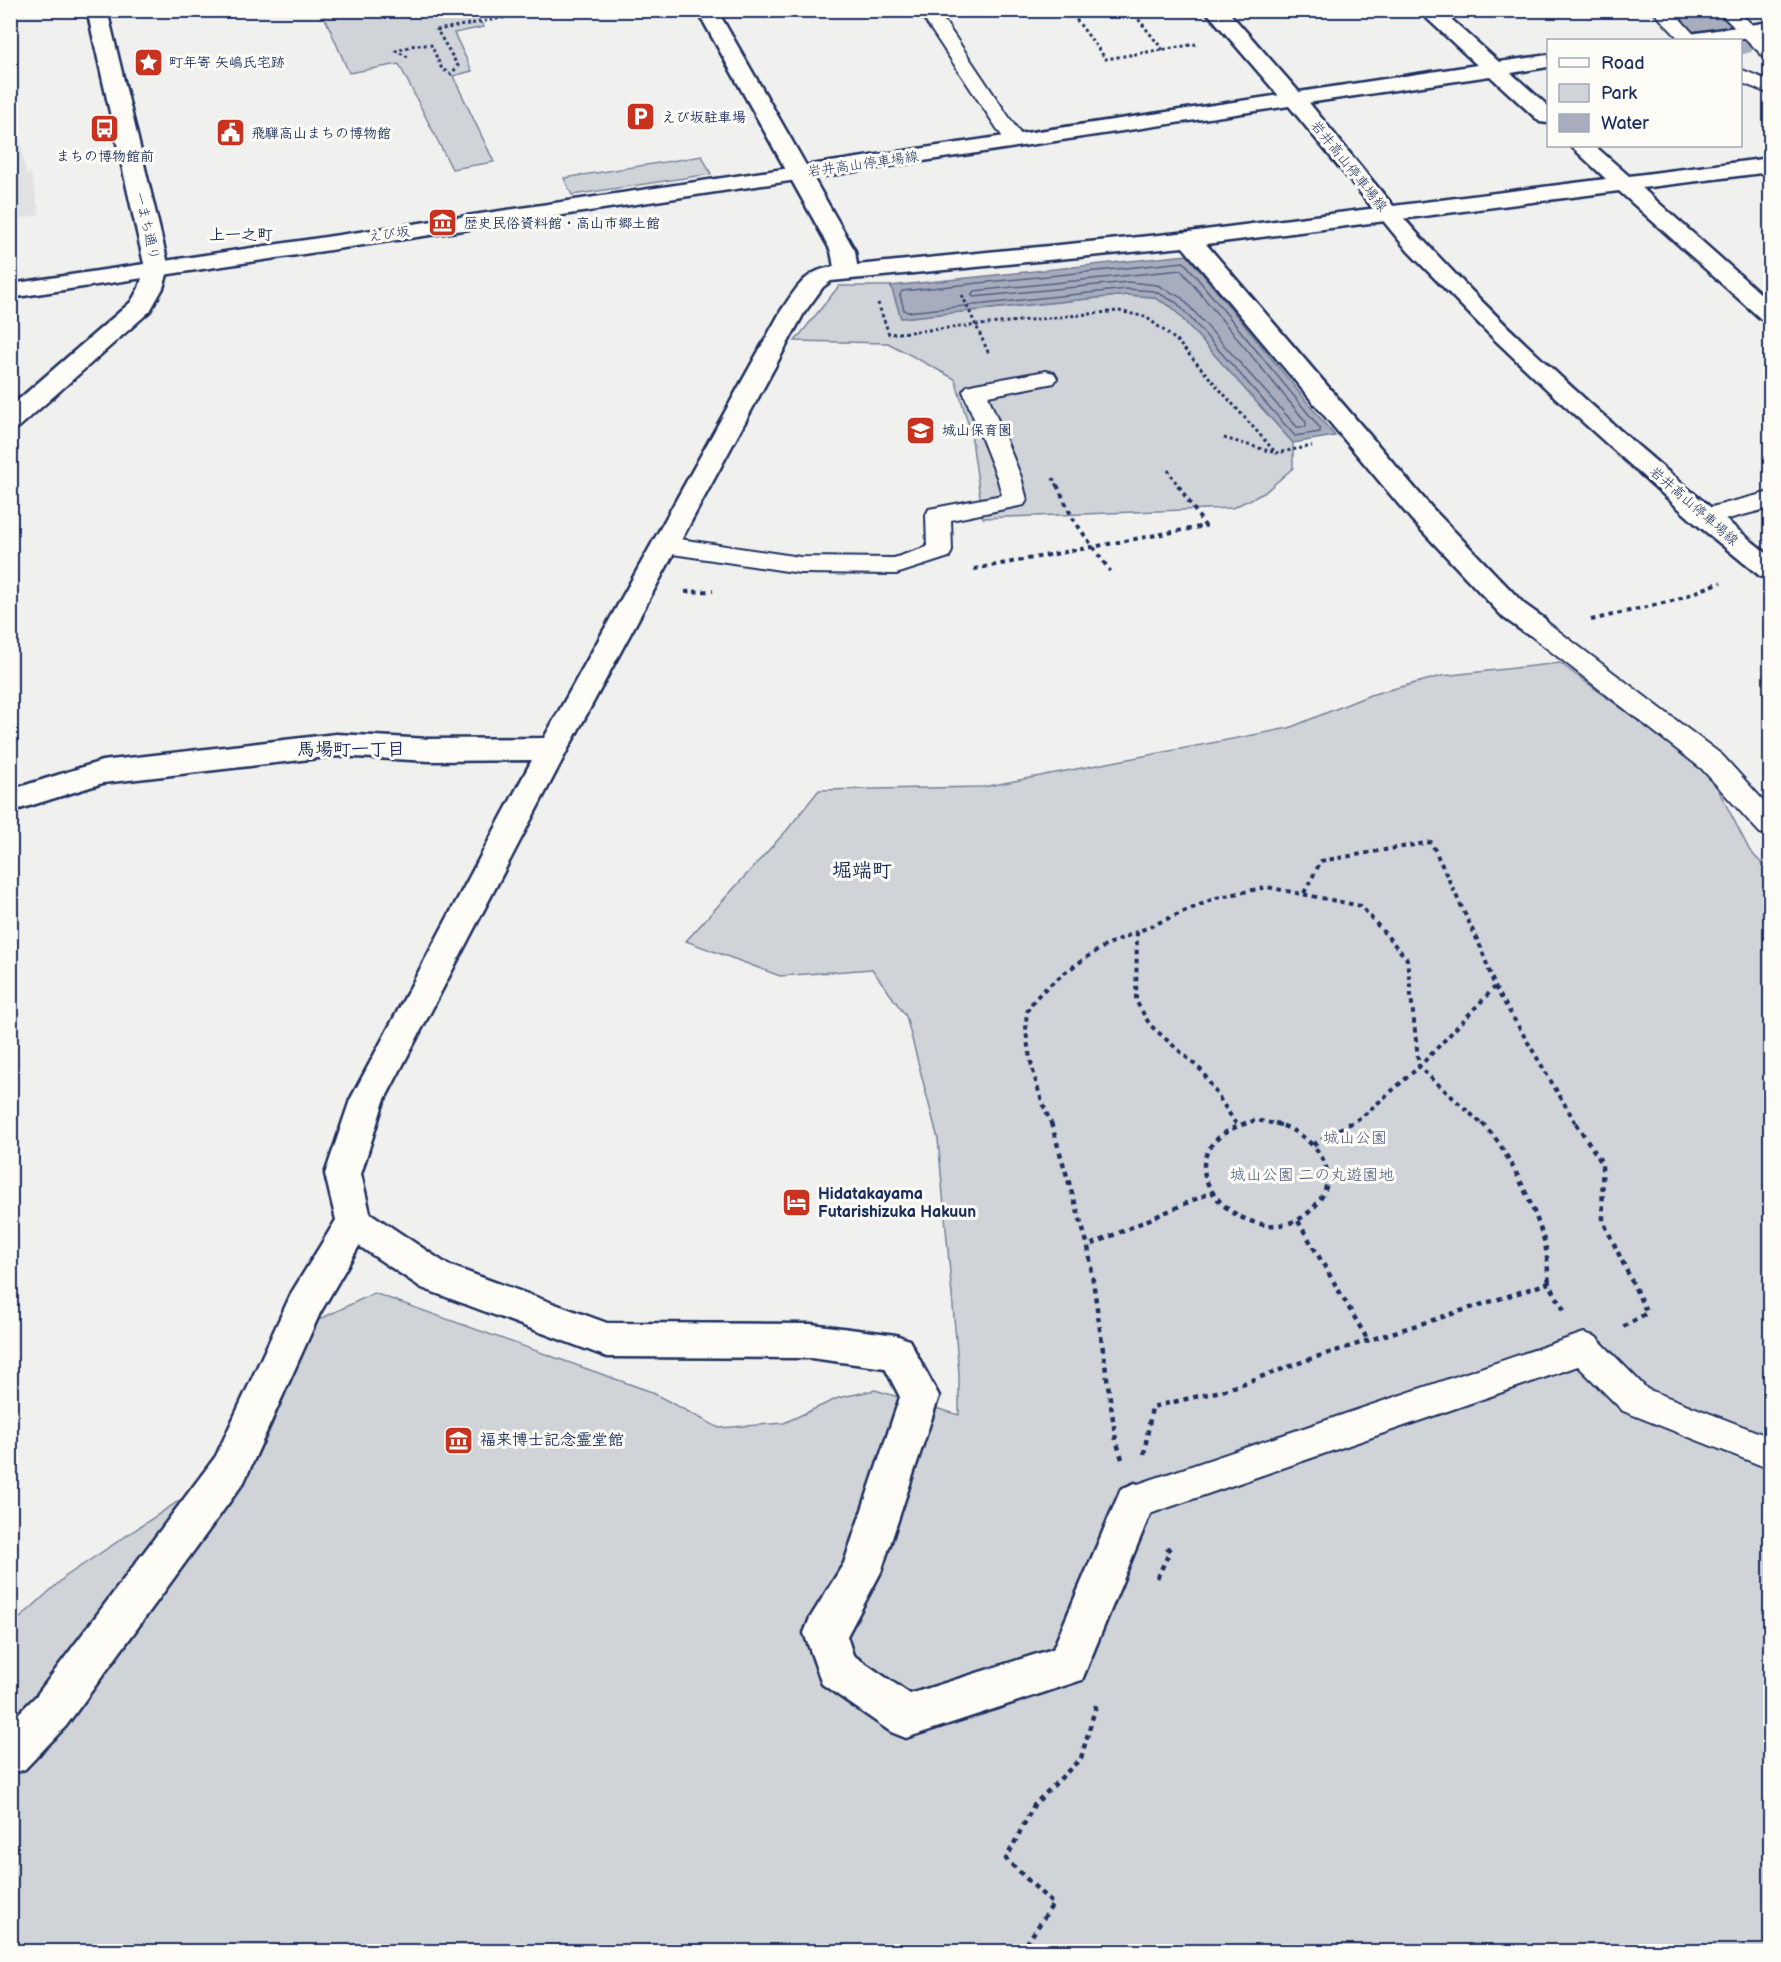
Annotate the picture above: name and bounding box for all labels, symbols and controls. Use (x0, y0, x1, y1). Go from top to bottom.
legend (1547, 39, 1742, 147)
place icon: 町年寄 矢嶋氏宅跡 (132, 46, 164, 78)
text: Road (1601, 53, 1645, 74)
place label: 町年寄 矢嶋氏宅跡 (169, 54, 285, 71)
text: Park (1601, 83, 1637, 104)
parking icon: えび坂駐車場 (625, 101, 657, 133)
place label: えび坂駐車場 (662, 109, 746, 126)
bus stop icon: まちの博物館前 (89, 113, 121, 145)
text: Water (1601, 113, 1649, 134)
public building icon: 飛騨高山まちの博物館 (214, 117, 246, 149)
street label: 岩井高山停車場線 (1307, 117, 1391, 215)
place label: 飛騨高山まちの博物館 (251, 125, 391, 142)
place label: まちの博物館前 (56, 148, 154, 165)
street label: 岩井高山停車場線 (806, 148, 920, 180)
street label: 一まち通り (131, 190, 163, 262)
museum icon: 歴史民俗資料館・高山市郷土館 (427, 207, 459, 239)
place label: 歴史民俗資料館・高山市郷土館 (464, 215, 660, 232)
street label: えび坂 (367, 223, 411, 245)
district label: 上一之町 (209, 226, 273, 245)
school or university icon: 城山保育園 (905, 414, 937, 446)
place label: 城山保育園 (942, 422, 1012, 439)
street label: 岩井高山停車場線 (1646, 463, 1742, 549)
district label: 馬場町一丁目 (297, 739, 405, 760)
district label: 堀端町 (832, 859, 892, 883)
park label: 城山公園 (1323, 1129, 1387, 1148)
park label: 城山公園 二の丸遊園地 (1230, 1166, 1394, 1185)
place label: Hidatakayama Futarishizuka Hakuun (818, 1185, 976, 1222)
hotel icon: Hidatakayama Futarishizuka Hakuun (781, 1187, 813, 1219)
museum icon: 福来博士記念霊堂館 (443, 1424, 475, 1456)
place label: 福来博士記念霊堂館 (480, 1431, 624, 1450)

